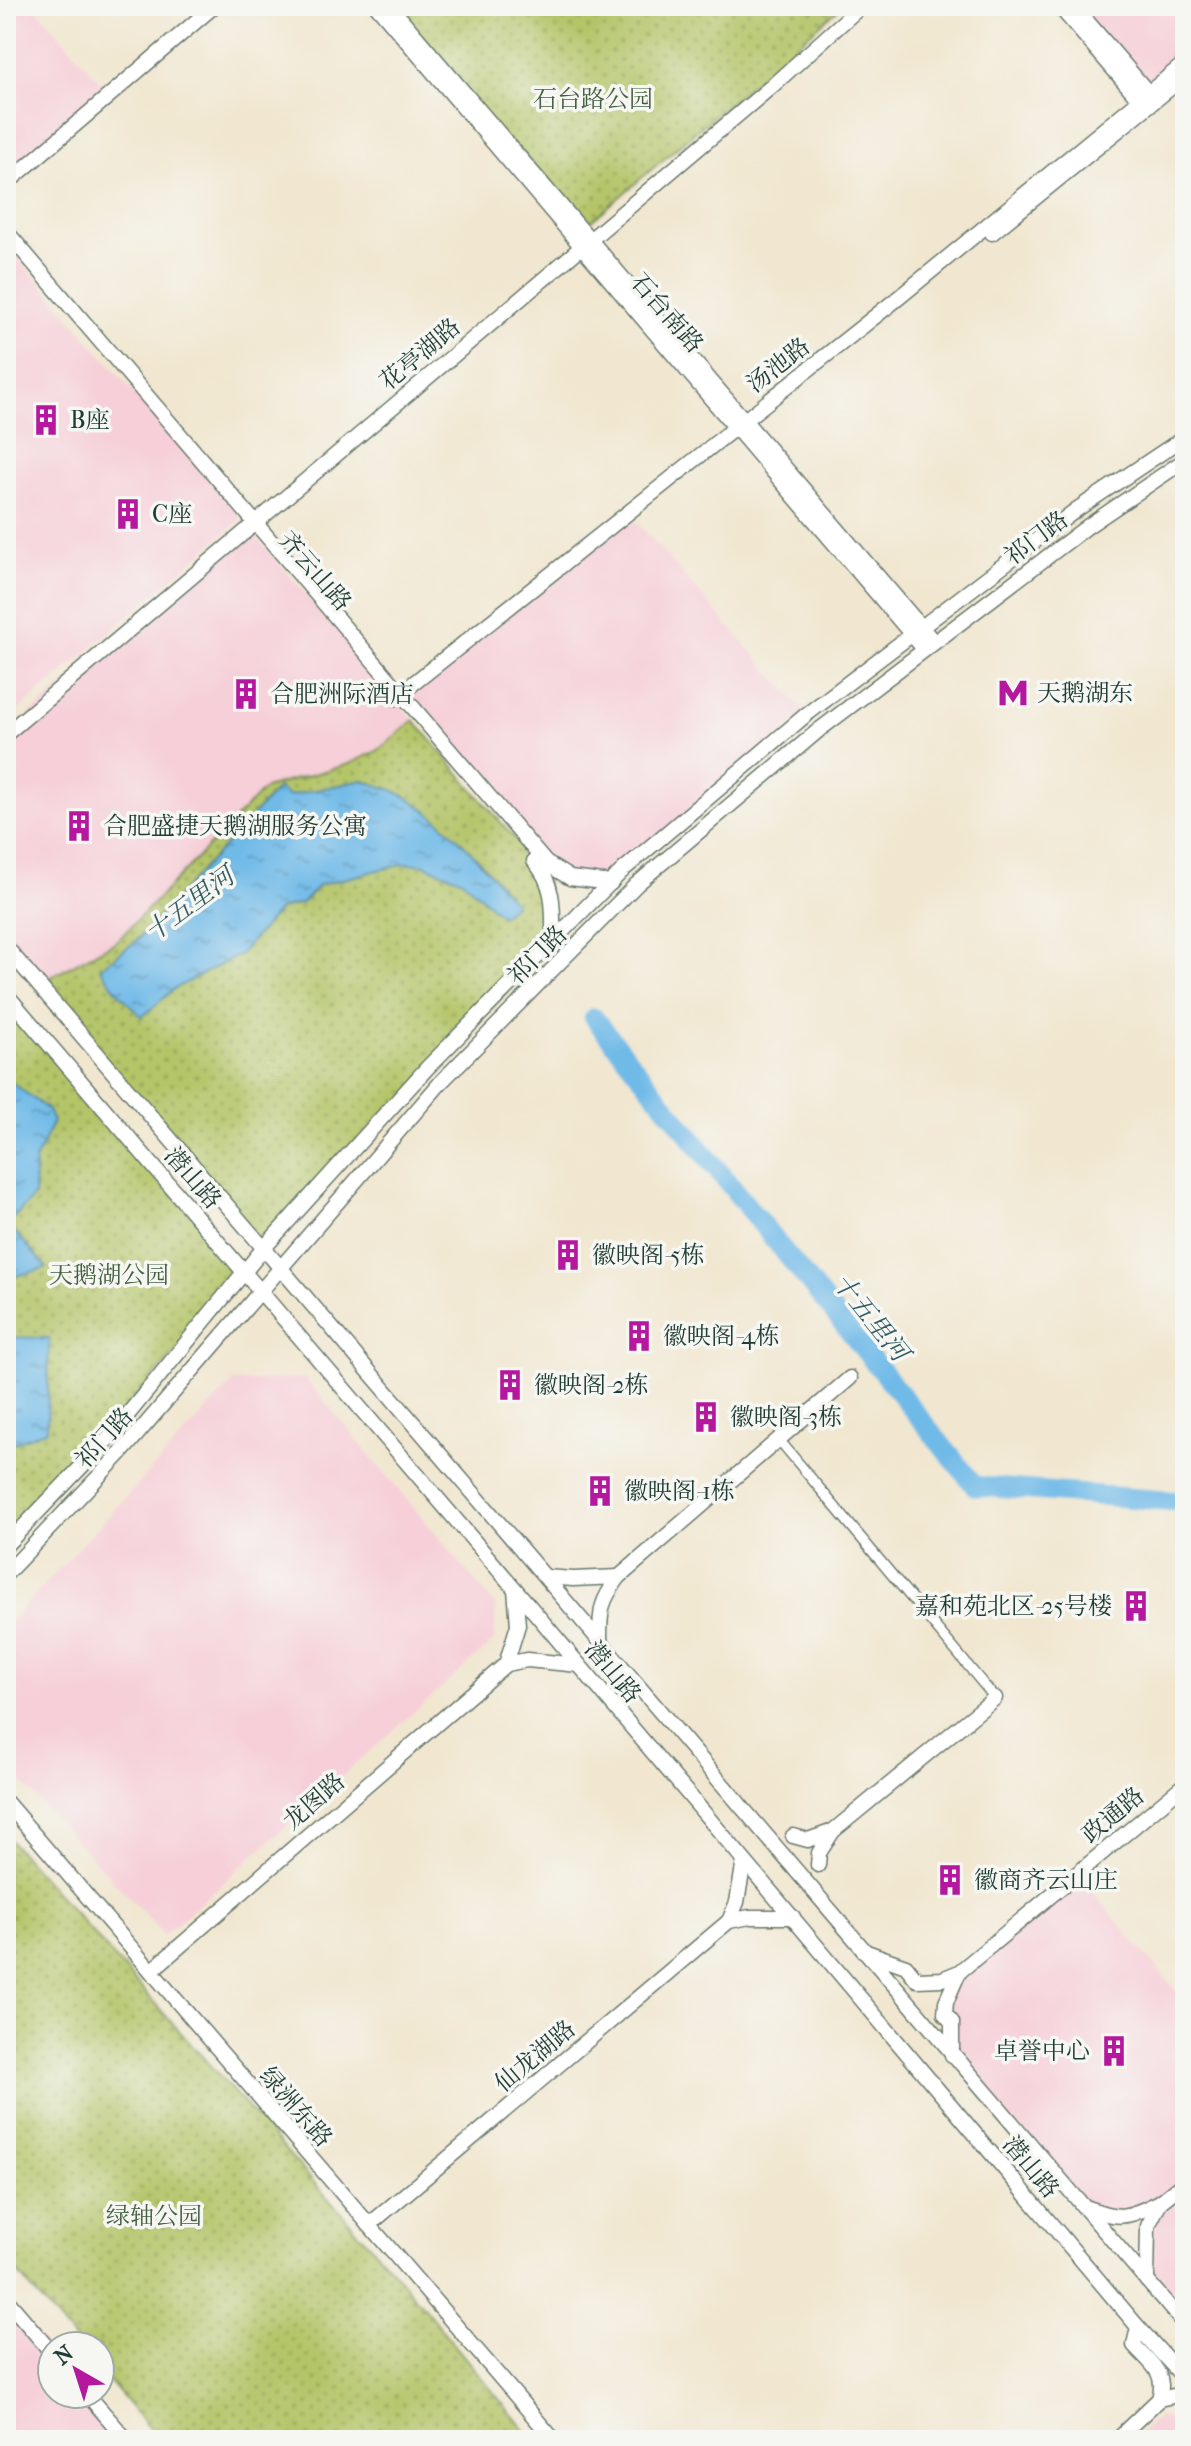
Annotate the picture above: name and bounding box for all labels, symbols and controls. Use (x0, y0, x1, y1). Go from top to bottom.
park label: 石台路公园 (533, 85, 653, 113)
street label: 石台南路 (625, 268, 709, 358)
street label: 花亭湖路 (374, 312, 466, 396)
street label: 汤池路 (741, 332, 815, 398)
building icon: B座 (29, 403, 63, 437)
place label: B座 (70, 406, 110, 434)
building icon: C座 (111, 497, 145, 531)
place label: C座 (152, 500, 192, 528)
street label: 祁门路 (999, 505, 1073, 571)
street label: 齐云山路 (273, 526, 357, 616)
metro station icon: 天鹅湖东 (996, 676, 1030, 710)
building icon: 合肥洲际酒店 (229, 677, 263, 711)
place label: 天鹅湖东 (1037, 679, 1133, 707)
place label: 合肥洲际酒店 (270, 680, 414, 708)
building icon: 合肥盛捷天鹅湖服务公寓 (62, 809, 96, 843)
place label: 合肥盛捷天鹅湖服务公寓 (103, 812, 367, 840)
water label: 十五里河 (138, 858, 243, 948)
street label: 祁门路 (502, 920, 572, 990)
street label: 潜山路 (159, 1142, 227, 1214)
building icon: 徽映阁-5栋 (551, 1238, 585, 1272)
place label: 徽映阁-5栋 (592, 1241, 705, 1269)
park label: 天鹅湖公园 (49, 1261, 169, 1289)
water label: 十五里河 (826, 1267, 918, 1371)
building icon: 徽映阁-4栋 (622, 1319, 656, 1353)
place label: 徽映阁-4栋 (663, 1322, 779, 1350)
building icon: 徽映阁-2栋 (493, 1368, 527, 1402)
place label: 徽映阁-2栋 (534, 1371, 649, 1399)
building icon: 徽映阁-3栋 (689, 1400, 723, 1434)
street label: 祁门路 (70, 1402, 138, 1474)
place label: 徽映阁-3栋 (730, 1403, 842, 1431)
building icon: 徽映阁-1栋 (583, 1474, 617, 1508)
place label: 徽映阁-1栋 (624, 1477, 735, 1505)
building icon: 嘉和苑北区-25号楼 (1119, 1589, 1153, 1623)
place label: 嘉和苑北区-25号楼 (915, 1592, 1112, 1620)
street label: 潜山路 (579, 1635, 647, 1709)
street label: 龙图路 (278, 1767, 350, 1835)
street label: 政通路 (1076, 1781, 1150, 1849)
building icon: 徽商齐云山庄 (933, 1863, 967, 1897)
place label: 徽商齐云山庄 (974, 1866, 1118, 1894)
street label: 仙龙湖路 (489, 2014, 581, 2098)
building icon: 卓誉中心 (1097, 2034, 1131, 2068)
place label: 卓誉中心 (994, 2037, 1090, 2065)
street label: 绿洲东路 (254, 2062, 338, 2152)
street label: 潜山路 (997, 2130, 1065, 2204)
park label: 绿轴公园 (106, 2202, 202, 2230)
north arrow (36, 2330, 116, 2410)
text: N (49, 2340, 79, 2371)

